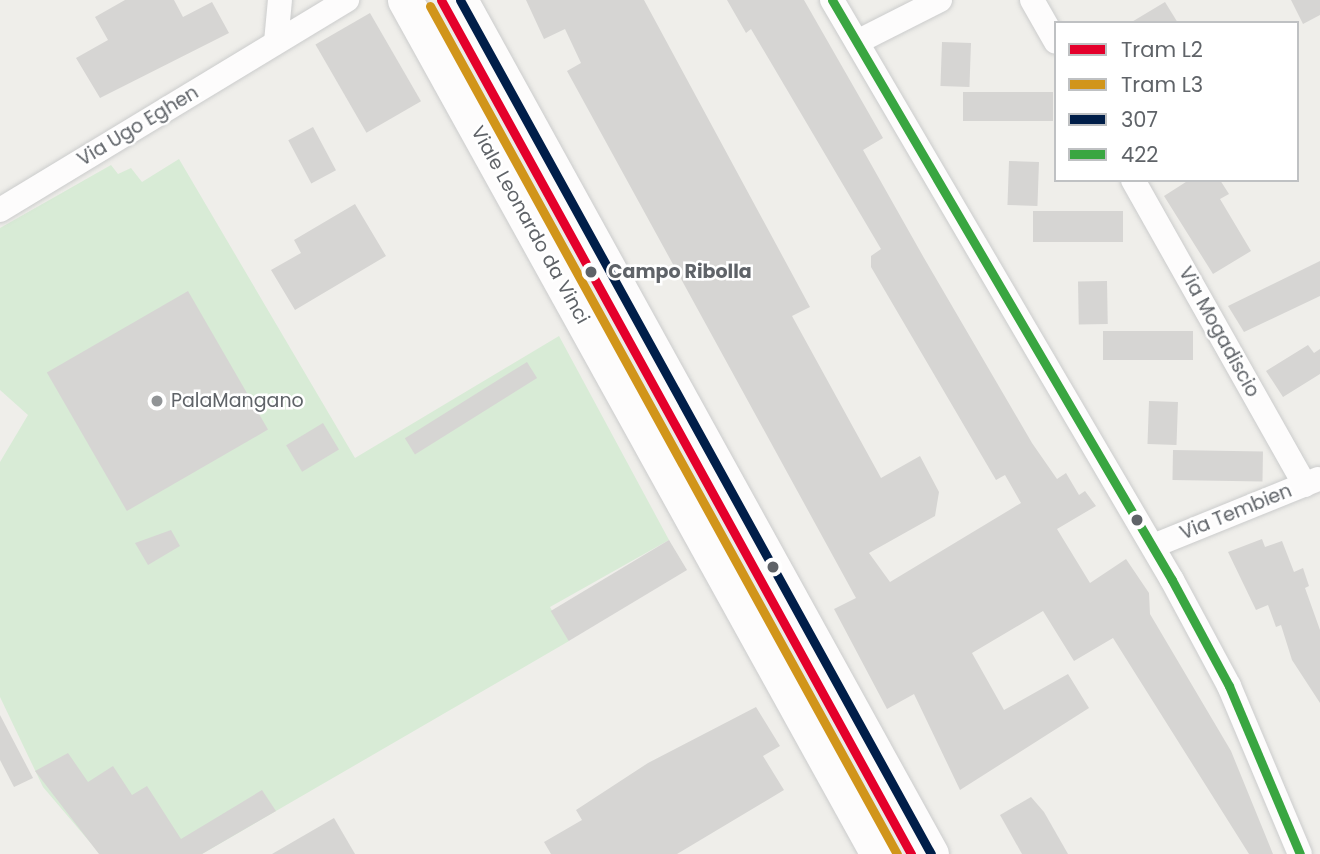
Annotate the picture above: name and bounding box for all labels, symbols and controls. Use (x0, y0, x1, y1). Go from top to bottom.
legend (1054, 21, 1299, 182)
text: Tram L2 (1121, 35, 1203, 64)
text: Tram L3 (1121, 70, 1203, 99)
street label: Via Ugo Eghen (73, 81, 203, 171)
text: 307 (1121, 105, 1158, 134)
street label: Viale Leonardo da Vinci (466, 122, 594, 328)
text: 422 (1121, 140, 1158, 169)
marker: Campo Ribolla (580, 261, 602, 283)
place label: Campo Ribolla (608, 261, 752, 283)
street label: Via Mogadiscio (1174, 263, 1264, 401)
place label: PalaMangano (171, 390, 304, 412)
marker: PalaMangano (149, 393, 165, 409)
street label: Via Tembien (1177, 479, 1295, 545)
unlabelled marker (1130, 513, 1144, 527)
unlabelled marker (766, 560, 780, 574)

